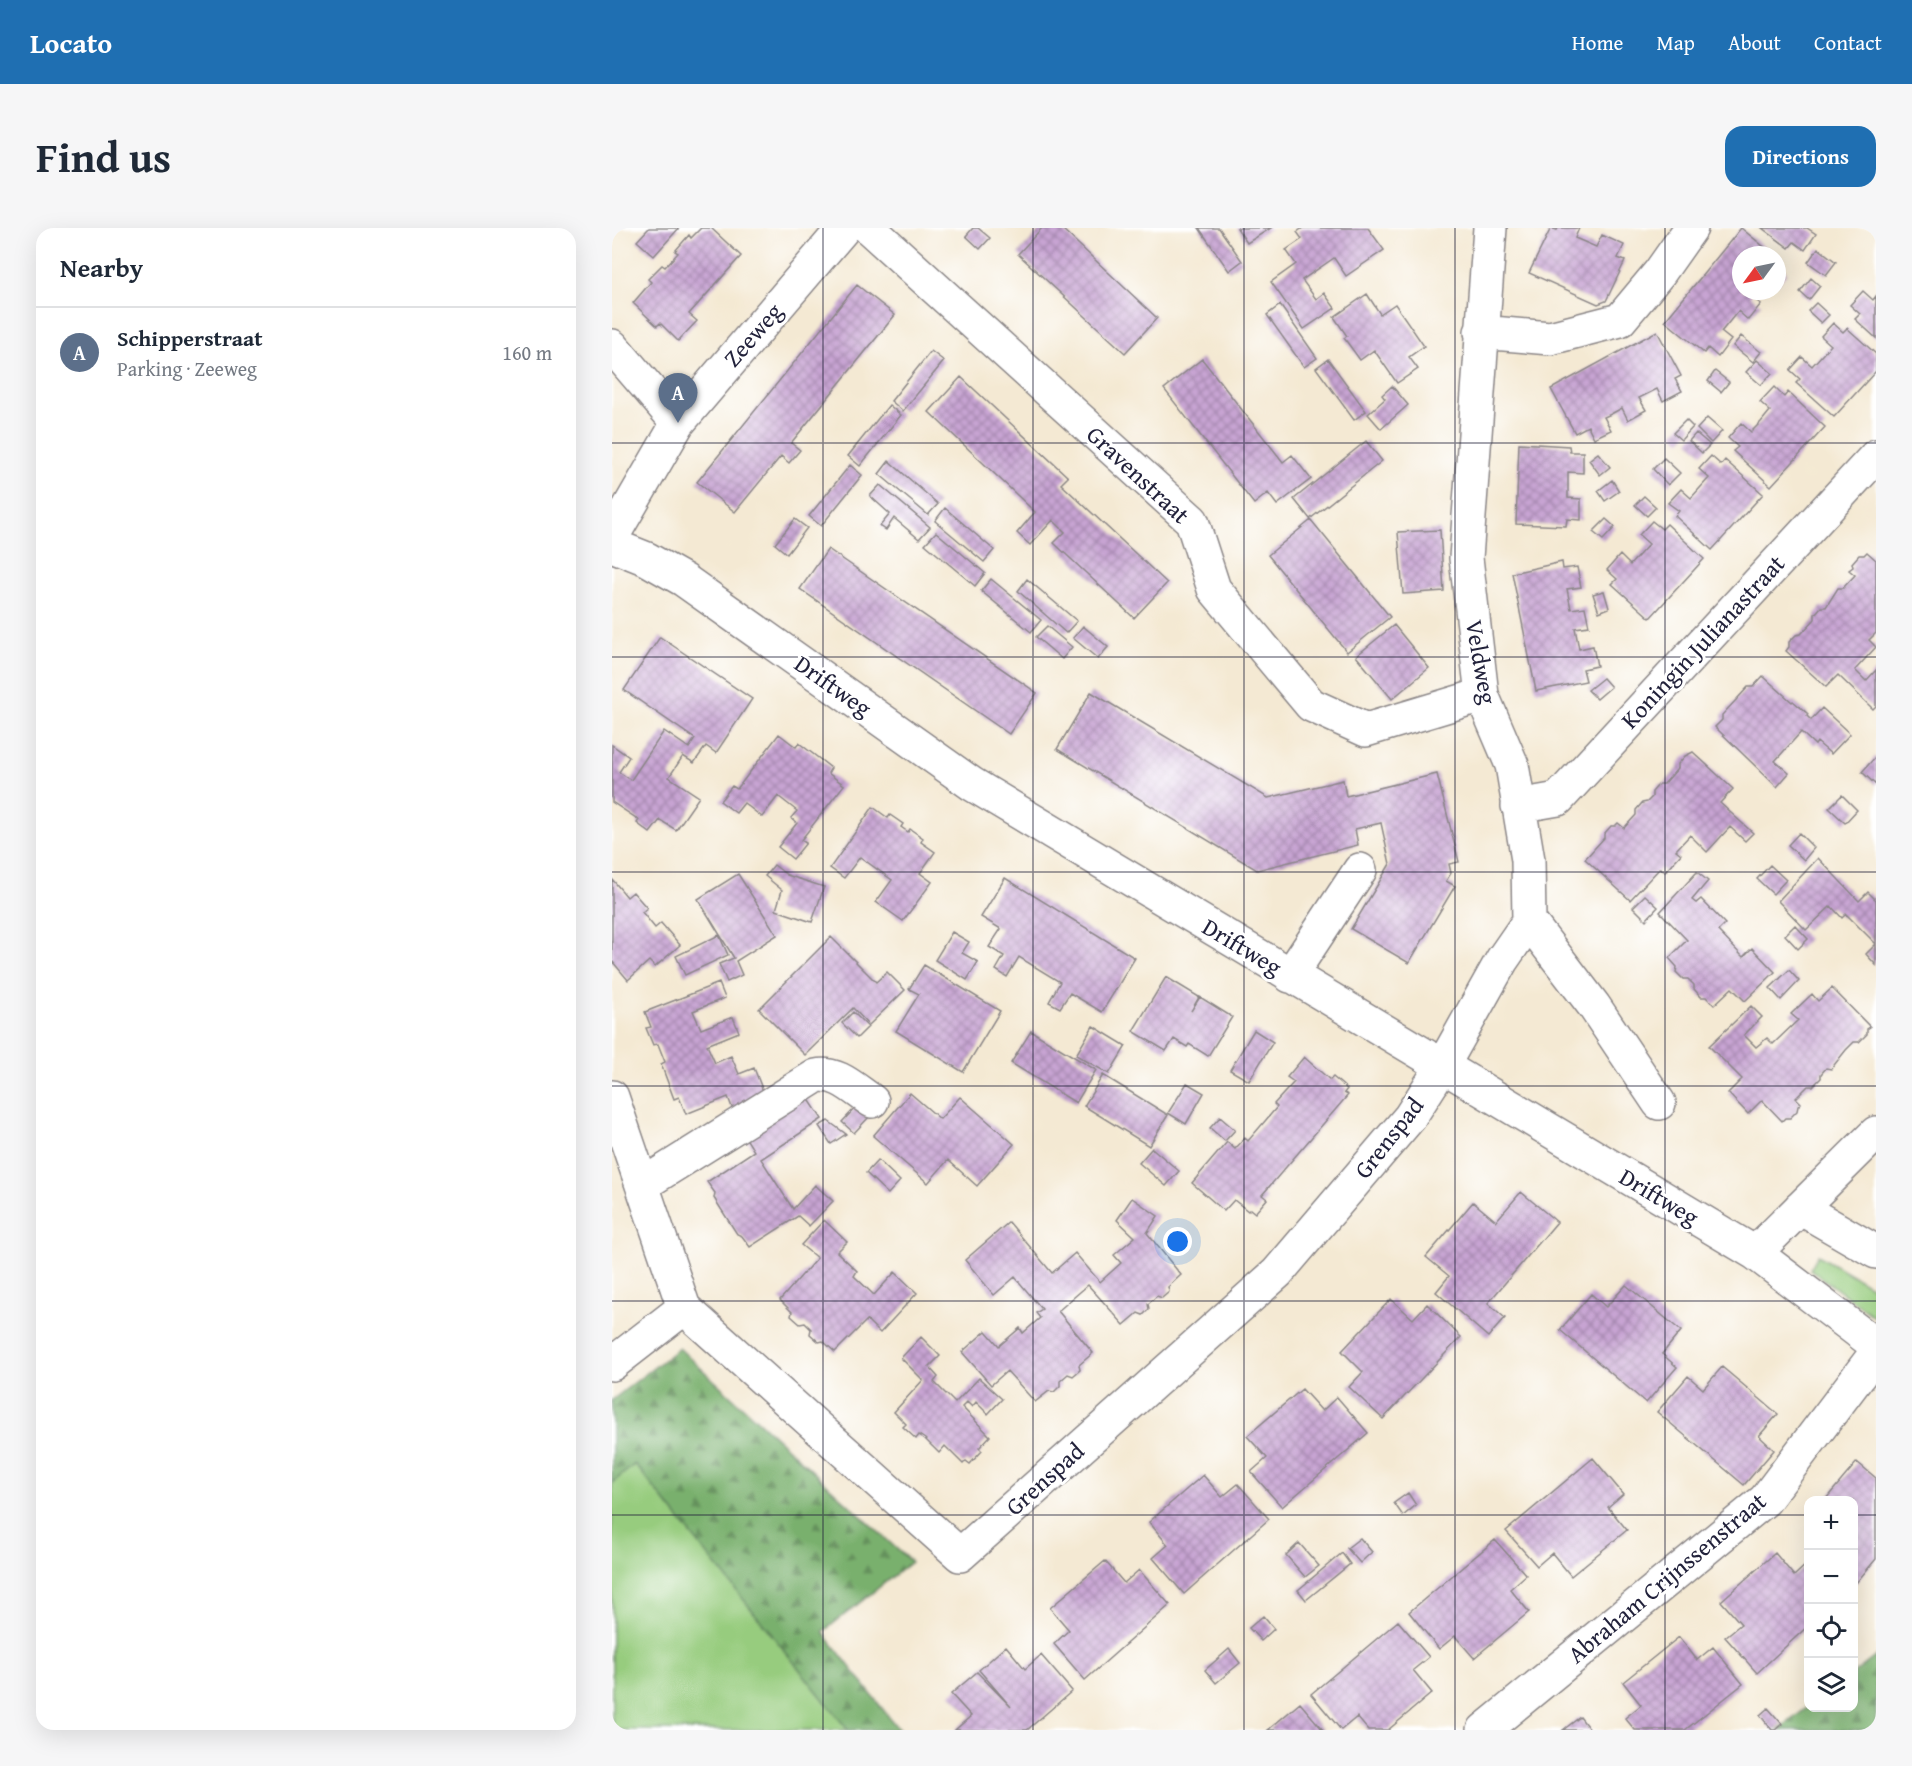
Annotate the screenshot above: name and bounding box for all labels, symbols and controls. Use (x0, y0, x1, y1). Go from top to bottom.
text: Locato (30, 22, 112, 63)
text: Home (1572, 27, 1623, 58)
text: Map (1656, 27, 1695, 58)
text: About (1728, 27, 1781, 58)
text: Contact (1814, 27, 1882, 58)
text: Find us (36, 126, 171, 187)
button: Directions (1725, 126, 1876, 187)
north arrow (1732, 246, 1786, 300)
text: Nearby (60, 248, 143, 287)
street label: Zeeweg (715, 295, 790, 374)
text: Schipperstraat (117, 322, 263, 354)
text: A (73, 338, 86, 367)
text: 160 m (502, 338, 552, 367)
text: Parking · Zeeweg (117, 354, 257, 383)
pin: A (658, 374, 698, 423)
street label: Gravenstraat (1079, 418, 1198, 532)
street label: Koningin Julianastraat (1613, 546, 1793, 736)
street label: Veldweg (1457, 617, 1506, 707)
street label: Driftweg (788, 646, 879, 725)
street label: Driftweg (1196, 909, 1289, 984)
street label: Grenspad (1346, 1089, 1432, 1186)
street label: Driftweg (1613, 1159, 1706, 1234)
your location (1163, 1227, 1192, 1256)
street label: Grenspad (998, 1434, 1092, 1523)
street label: Abraham Crijnssenstraat (1560, 1484, 1774, 1671)
map controls (1804, 1496, 1858, 1712)
button: + (1804, 1496, 1858, 1550)
button: − (1804, 1550, 1858, 1604)
button: locate (1804, 1604, 1858, 1658)
button: layers (1804, 1658, 1858, 1712)

